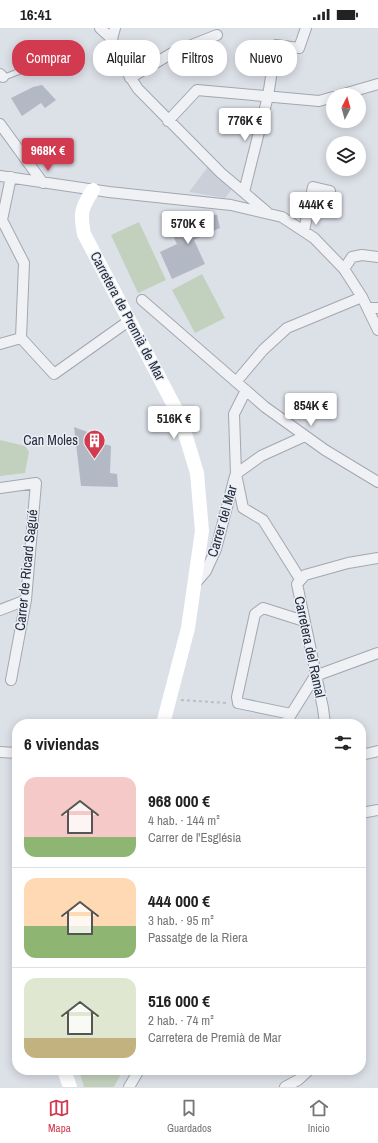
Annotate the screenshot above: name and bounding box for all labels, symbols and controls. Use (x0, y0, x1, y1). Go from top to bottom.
text: 16:41 (20, 4, 51, 25)
chip: Comprar (12, 40, 85, 76)
chip: Alquilar (93, 40, 160, 76)
chip: Filtros (168, 40, 227, 76)
chip: Nuevo (235, 40, 297, 76)
north arrow (326, 88, 366, 128)
map controls (326, 88, 366, 176)
pin: 776K € (212, 108, 278, 142)
text: 776K € (228, 112, 262, 129)
button: layers (326, 136, 366, 176)
pin: 968K € (15, 138, 81, 172)
text: 968K € (31, 142, 65, 159)
pin: 444K € (283, 192, 349, 226)
text: 444K € (299, 196, 333, 213)
pin: 570K € (155, 211, 221, 245)
text: 570K € (171, 215, 205, 232)
street label: Carretera de Premià de Mar (86, 248, 170, 384)
pin: 854K € (278, 393, 344, 427)
text: 854K € (294, 397, 328, 414)
pin: 516K € (141, 406, 207, 440)
text: 516K € (157, 410, 191, 427)
building icon: Can Moles (81, 427, 107, 460)
place label: Can Moles (23, 431, 78, 449)
street label: Carrer del Mar (203, 483, 241, 559)
street label: Carrer de Ricard Sagué (11, 508, 41, 632)
street label: Carretera del Ramal (290, 595, 330, 699)
text: 6 viviendas (24, 732, 99, 755)
icon: filters (332, 732, 354, 754)
text: 968 000 € (148, 789, 210, 812)
icon: home (56, 793, 104, 841)
text: 4 hab. · 144 m² (148, 812, 220, 829)
text: Carrer de l'Església (148, 829, 241, 846)
text: 444 000 € (148, 889, 210, 912)
icon: home (56, 894, 104, 942)
text: 3 hab. · 95 m² (148, 912, 214, 929)
text: Passatge de la Riera (148, 929, 248, 946)
text: 516 000 € (148, 989, 210, 1012)
icon: home (56, 994, 104, 1042)
text: 2 hab. · 74 m² (148, 1012, 214, 1029)
text: Carretera de Premià de Mar (148, 1029, 281, 1046)
tab: Mapa (48, 1097, 71, 1135)
tab: Guardados (167, 1097, 212, 1135)
tab: Inicio (308, 1097, 330, 1135)

